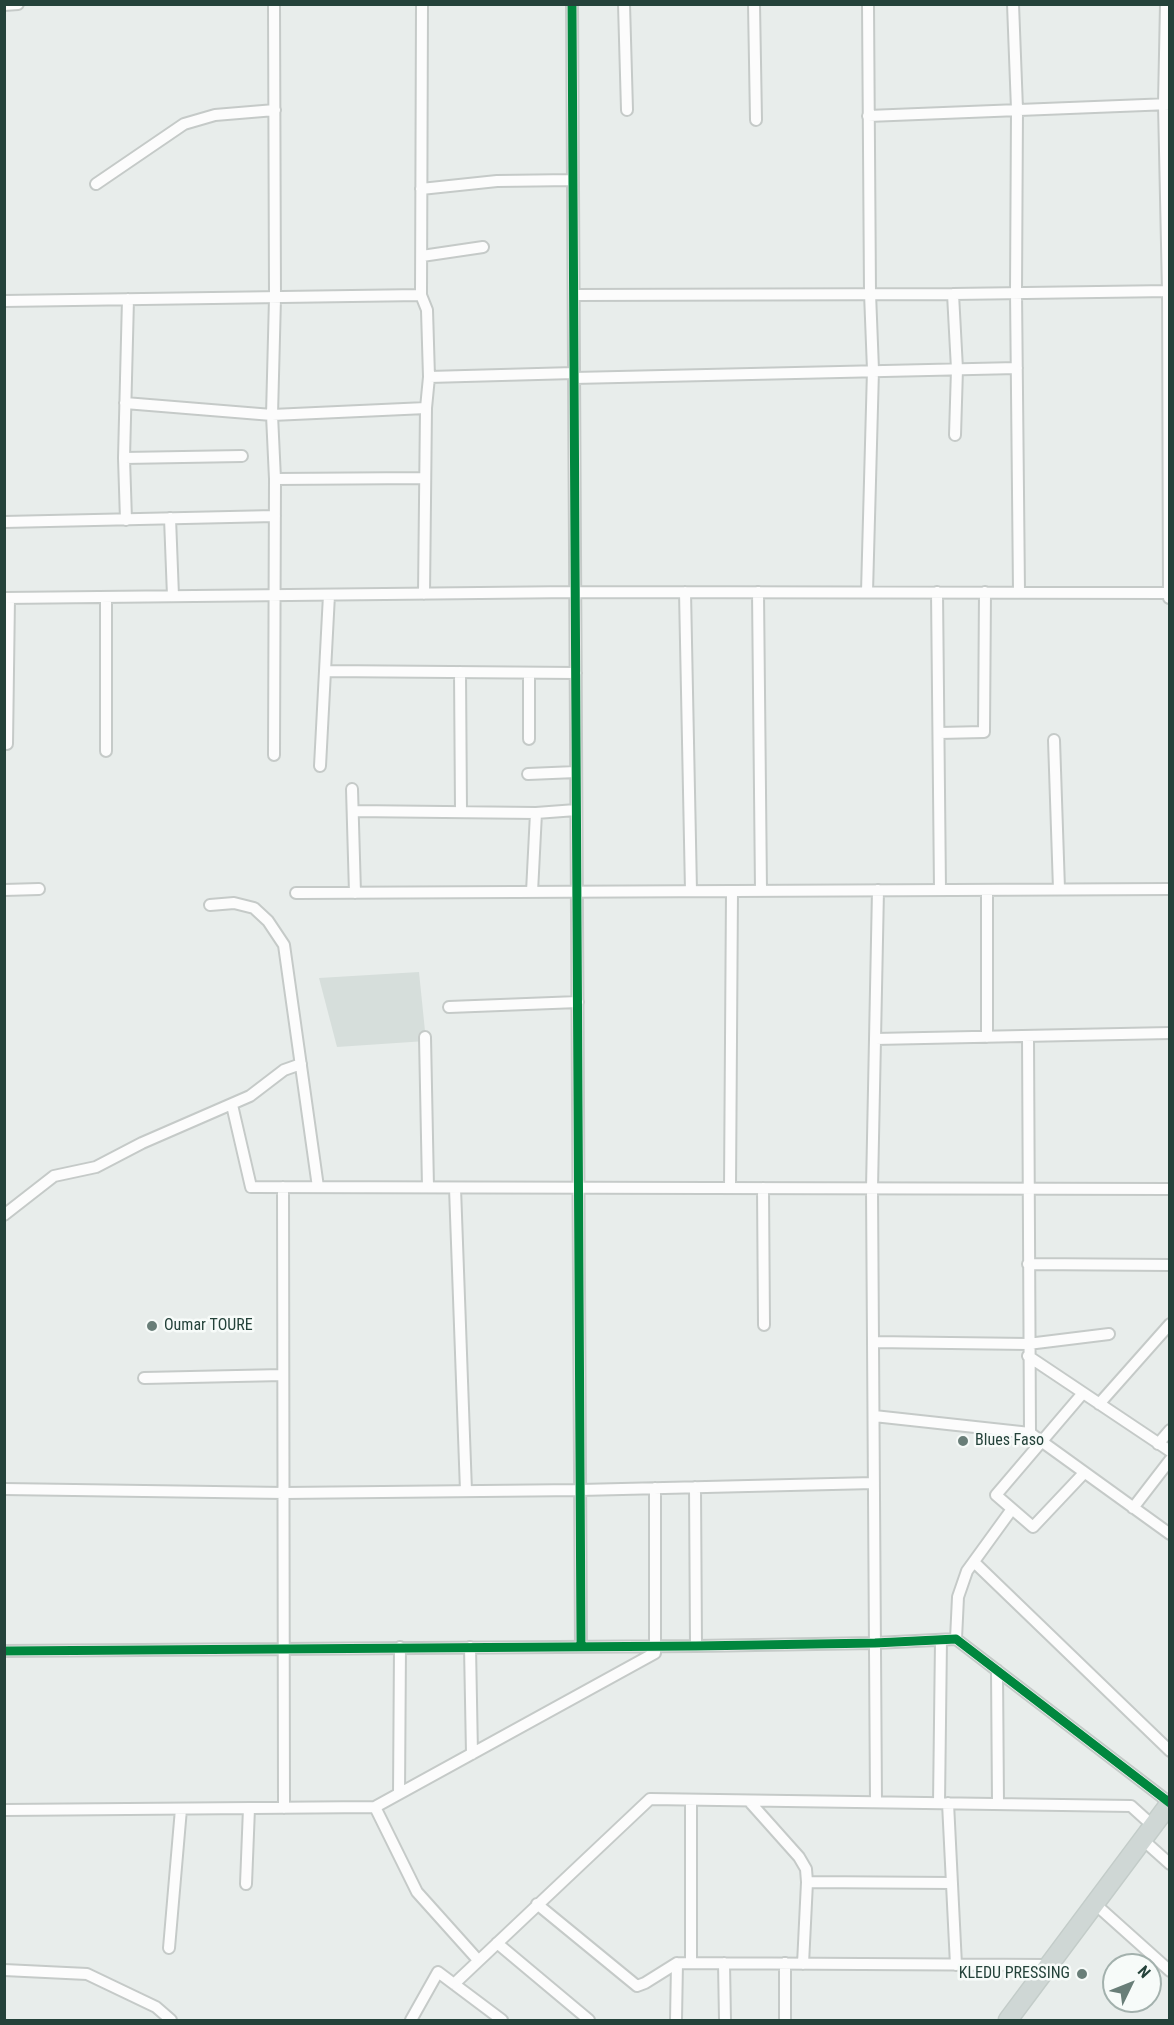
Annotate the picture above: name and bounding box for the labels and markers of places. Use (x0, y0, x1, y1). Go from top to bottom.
place label: Oumar TOURE (164, 1316, 253, 1336)
marker: Oumar TOURE (145, 1319, 159, 1333)
place label: Blues Faso (975, 1431, 1044, 1451)
marker: Blues Faso (956, 1434, 970, 1448)
place label: KLEDU PRESSING (959, 1964, 1070, 1984)
marker: KLEDU PRESSING (1075, 1967, 1089, 1981)

